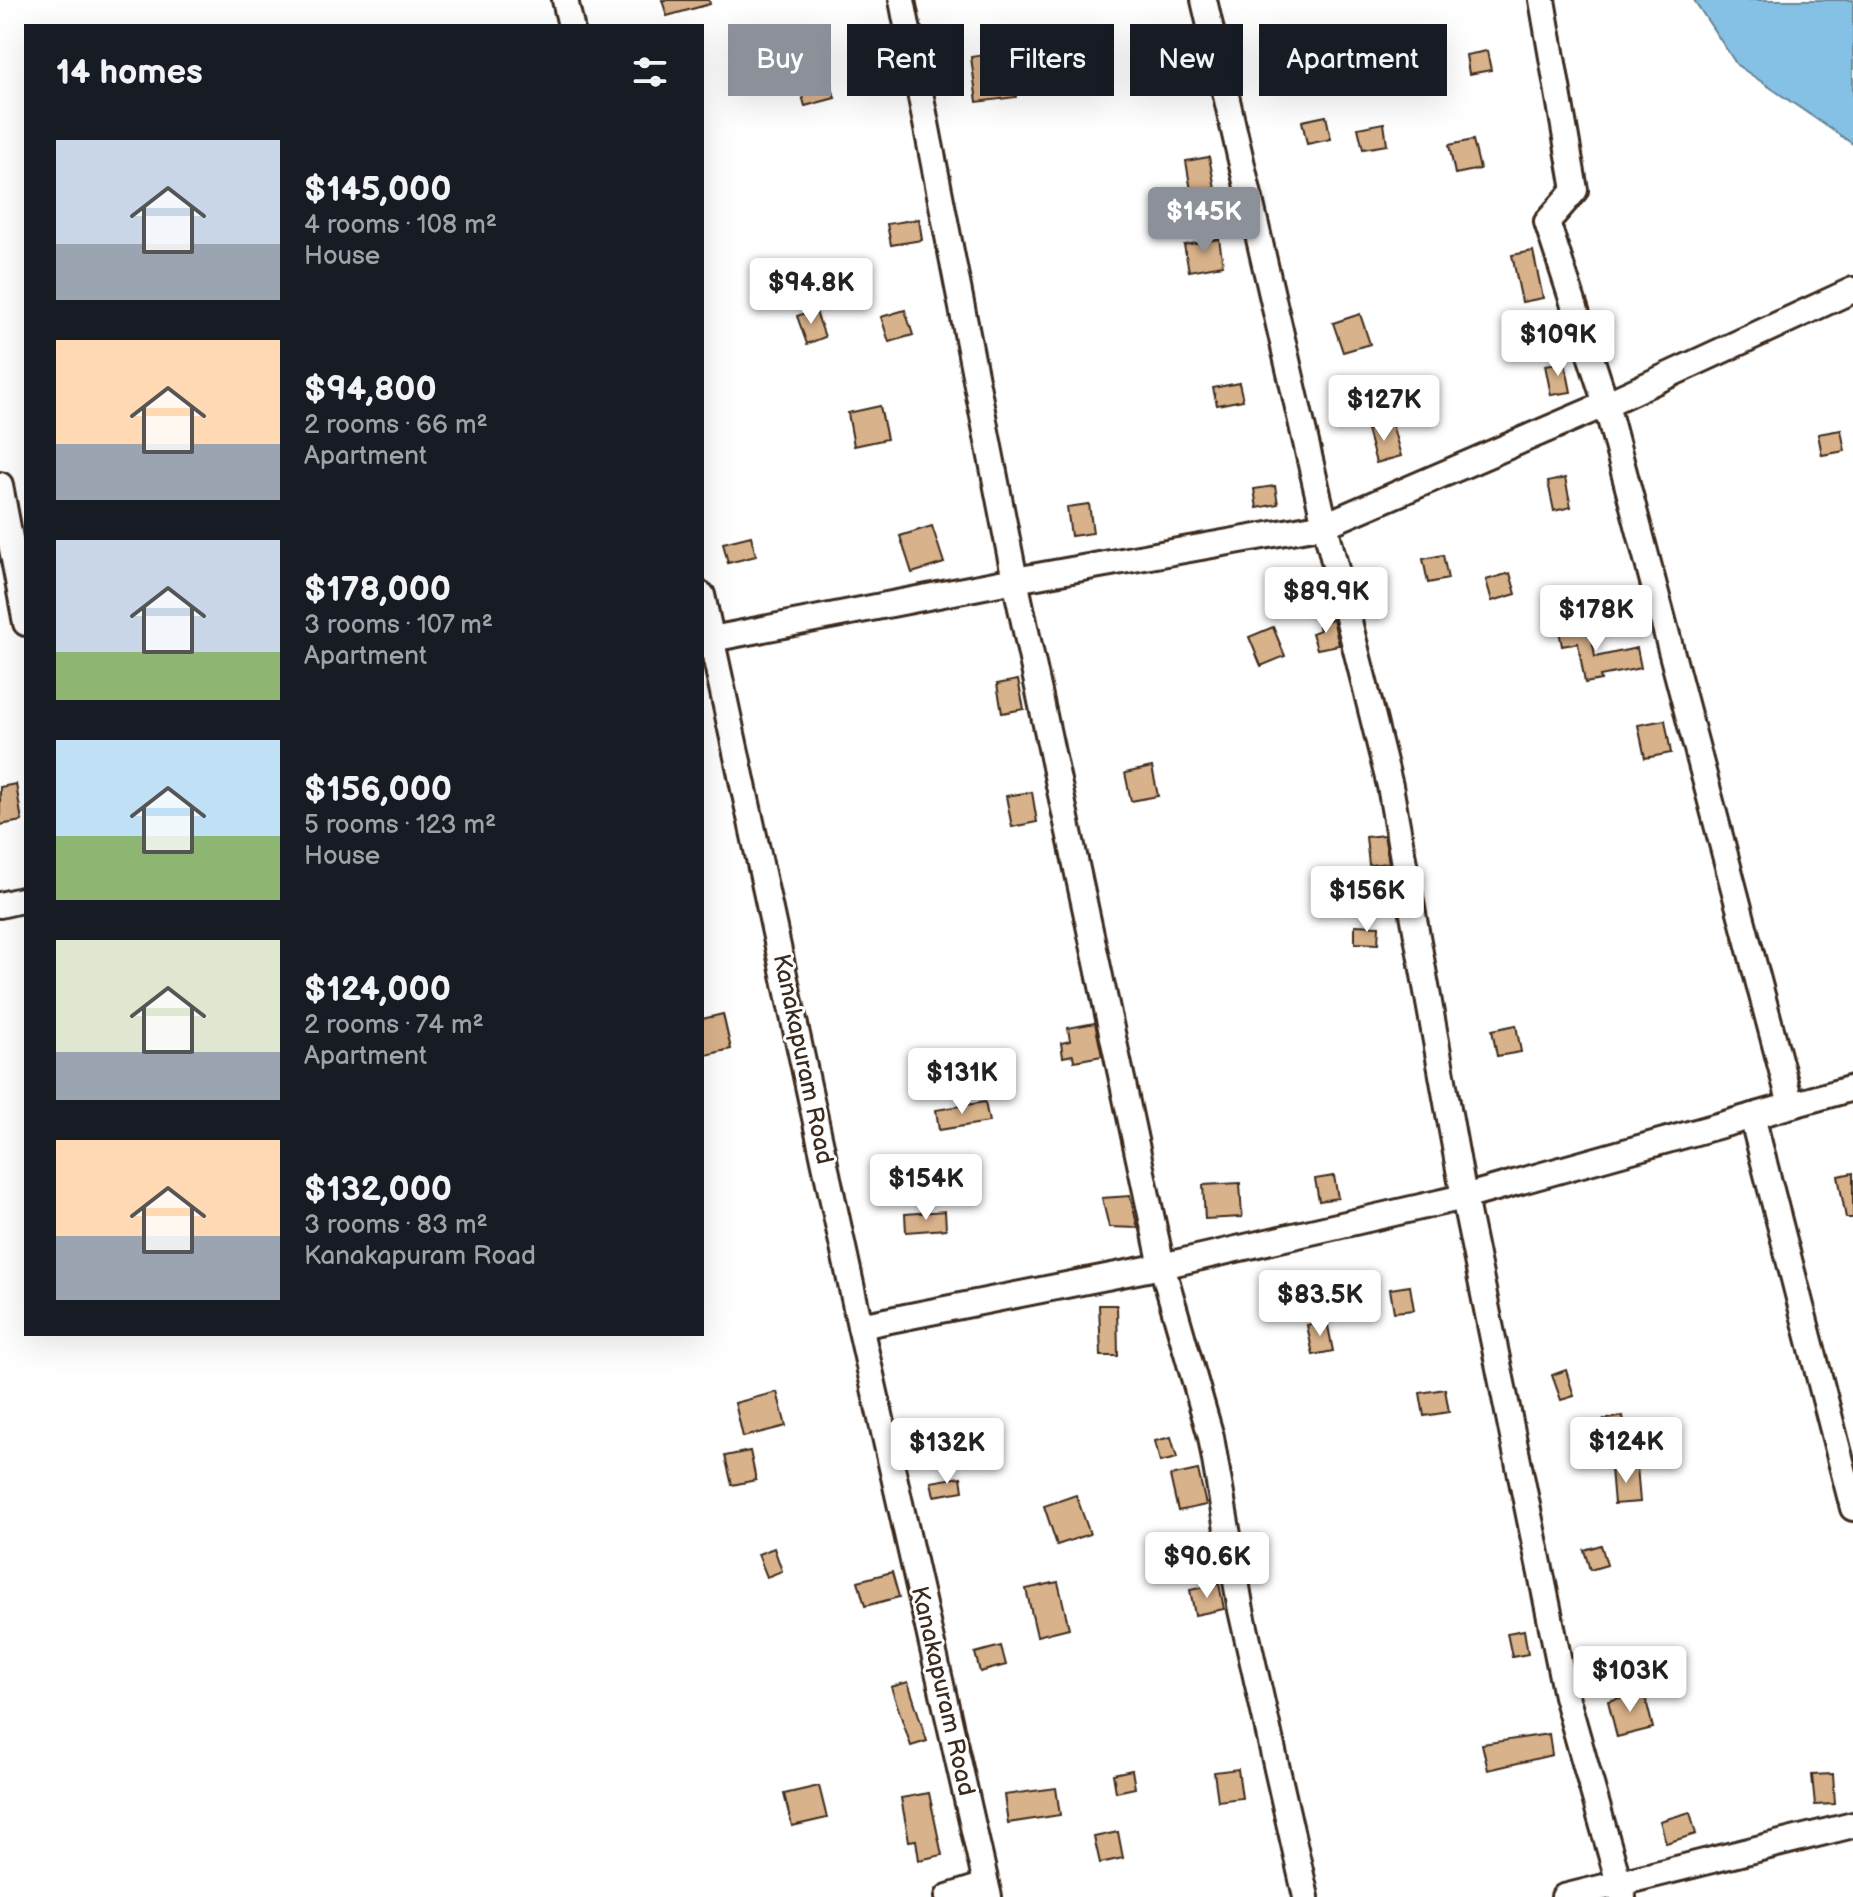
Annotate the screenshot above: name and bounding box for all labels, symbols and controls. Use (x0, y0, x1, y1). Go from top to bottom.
chip: Buy (728, 24, 831, 96)
chip: Rent (847, 24, 964, 96)
chip: Filters (980, 24, 1114, 96)
chip: New (1130, 24, 1243, 96)
chip: Apartment (1259, 24, 1447, 96)
icon: filters (628, 50, 672, 94)
text: 14 homes (56, 52, 203, 93)
text: $145,000 (304, 169, 451, 210)
icon: home (120, 172, 216, 268)
pin: $145K (1148, 187, 1260, 255)
text: $145K (1166, 197, 1242, 228)
text: 4 rooms · 108 m² (304, 210, 497, 241)
text: House (304, 241, 380, 272)
pin: $94.8K (746, 258, 876, 326)
text: $94.8K (768, 268, 854, 299)
pin: $109K (1502, 310, 1614, 378)
text: $109K (1519, 320, 1597, 351)
text: $94,800 (304, 369, 437, 410)
icon: home (120, 372, 216, 468)
pin: $127K (1328, 375, 1440, 443)
text: $127K (1346, 385, 1422, 416)
text: 2 rooms · 66 m² (304, 410, 488, 441)
text: Apartment (304, 441, 427, 472)
pin: $89.9K (1261, 567, 1391, 635)
text: $178,000 (304, 569, 451, 610)
icon: home (120, 572, 216, 668)
text: $89.9K (1283, 577, 1369, 608)
pin: $178K (1540, 585, 1652, 653)
text: $178K (1558, 595, 1634, 626)
text: 3 rooms · 107 m² (304, 610, 493, 641)
text: Apartment (304, 641, 427, 672)
text: $156,000 (304, 769, 452, 810)
icon: home (120, 772, 216, 868)
text: 5 rooms · 123 m² (304, 810, 496, 841)
text: House (304, 841, 380, 872)
pin: $156K (1311, 866, 1423, 934)
text: $156K (1329, 876, 1405, 907)
street label: Kanakapuram Road (767, 951, 839, 1167)
text: $124,000 (304, 969, 451, 1010)
icon: home (120, 972, 216, 1068)
text: 2 rooms · 74 m² (304, 1010, 484, 1041)
text: Apartment (304, 1041, 427, 1072)
pin: $131K (906, 1048, 1018, 1116)
text: $131K (926, 1058, 998, 1089)
pin: $154K (870, 1154, 982, 1222)
text: $154K (888, 1164, 964, 1195)
text: $132,000 (304, 1169, 452, 1210)
icon: home (120, 1172, 216, 1268)
text: 3 rooms · 83 m² (304, 1210, 488, 1241)
text: Kanakapuram Road (304, 1241, 536, 1272)
pin: $83.5K (1255, 1270, 1385, 1338)
text: $83.5K (1277, 1280, 1363, 1311)
pin: $124K (1570, 1417, 1682, 1485)
pin: $132K (891, 1418, 1003, 1486)
text: $124K (1588, 1427, 1664, 1458)
text: $132K (909, 1428, 985, 1459)
pin: $90.6K (1142, 1532, 1272, 1600)
text: $90.6K (1163, 1542, 1251, 1573)
street label: Kanakapuram Road (905, 1583, 981, 1799)
pin: $103K (1574, 1646, 1686, 1714)
text: $103K (1591, 1656, 1669, 1687)

